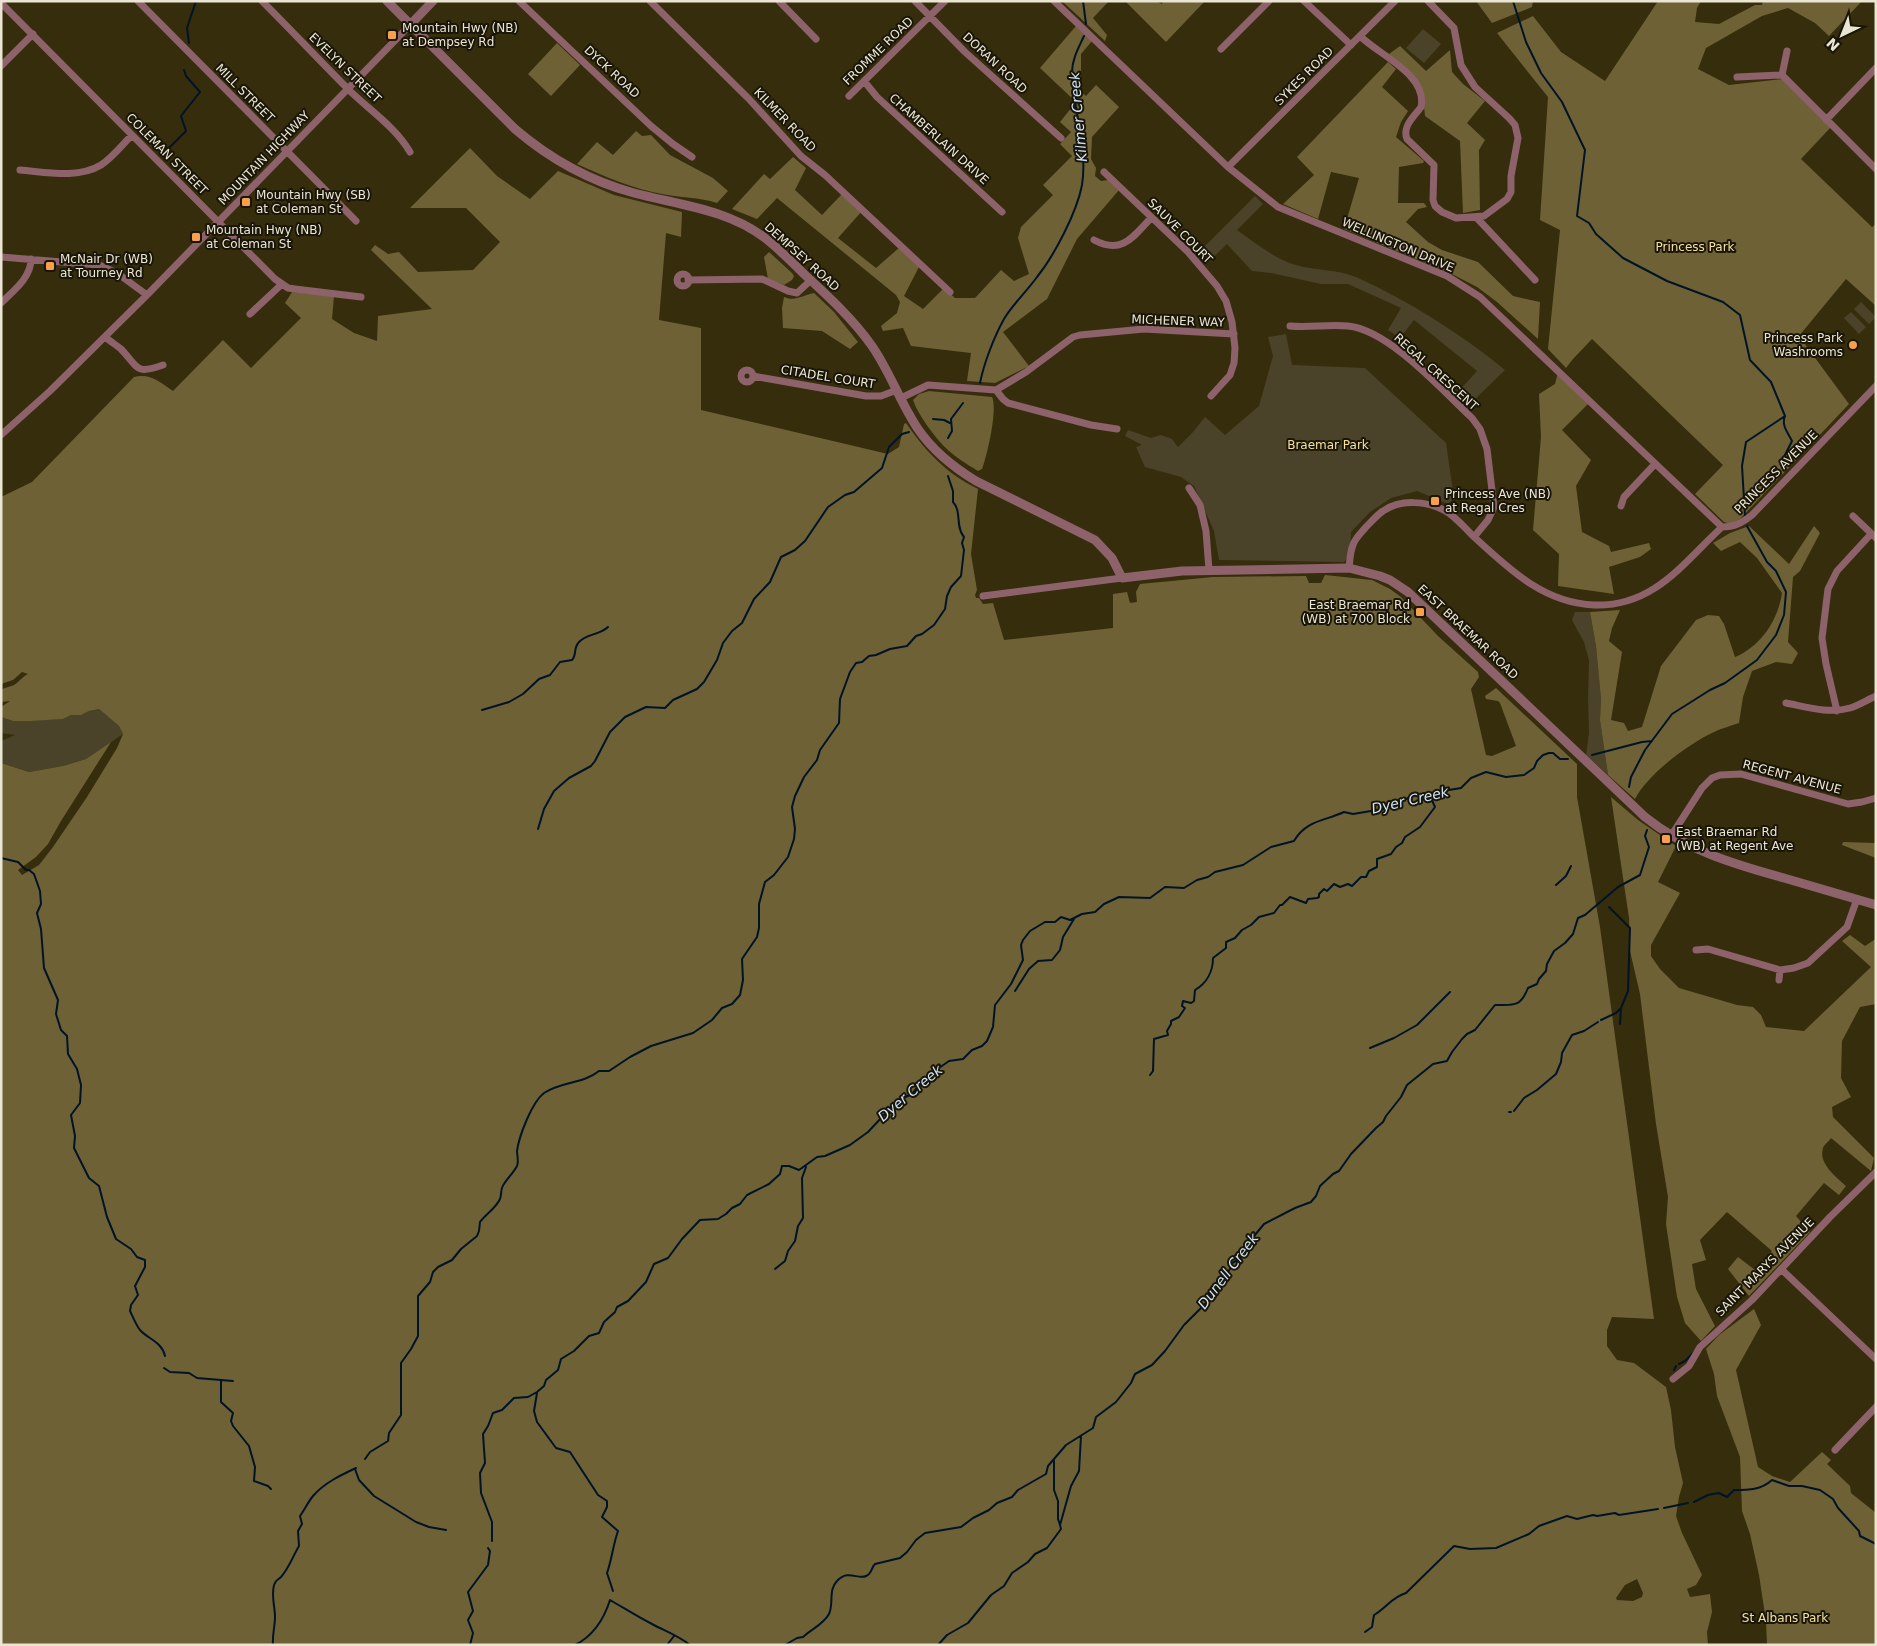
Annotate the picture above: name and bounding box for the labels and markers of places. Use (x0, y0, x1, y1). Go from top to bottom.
place label: Mountain Hwy (NB) at Dempsey Rd (402, 21, 518, 49)
marker: Mountain Hwy (NB) at Dempsey Rd (386, 29, 398, 41)
place label: Mountain Hwy (SB) at Coleman St (256, 188, 371, 216)
marker: Mountain Hwy (SB) at Coleman St (240, 196, 252, 208)
place label: Mountain Hwy (NB) at Coleman St (206, 223, 322, 251)
marker: Mountain Hwy (NB) at Coleman St (190, 231, 202, 243)
place label: McNair Dr (WB) at Tourney Rd (60, 252, 153, 280)
marker: McNair Dr (WB) at Tourney Rd (44, 260, 56, 272)
place label: Princess Park Washrooms (1764, 331, 1843, 359)
marker: Princess Park Washrooms (1847, 339, 1859, 351)
place label: Princess Ave (NB) at Regal Cres (1445, 487, 1551, 515)
marker: Princess Ave (NB) at Regal Cres (1429, 495, 1441, 507)
place label: East Braemar Rd (WB) at 700 Block (1302, 598, 1410, 626)
marker: East Braemar Rd (WB) at 700 Block (1414, 606, 1426, 618)
place label: East Braemar Rd (WB) at Regent Ave (1676, 825, 1793, 853)
marker: East Braemar Rd (WB) at Regent Ave (1660, 833, 1672, 845)

